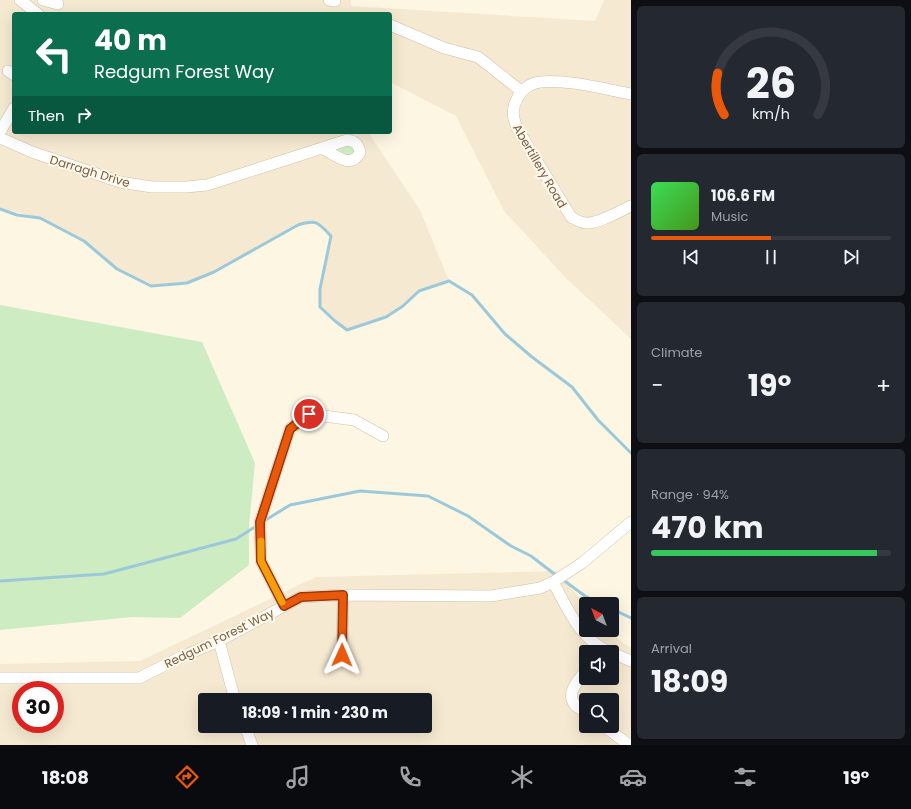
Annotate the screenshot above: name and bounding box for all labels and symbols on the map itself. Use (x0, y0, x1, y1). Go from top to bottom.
street label: Abertillery Road (509, 121, 571, 211)
street label: Darragh Drive (48, 151, 132, 191)
pin (292, 397, 326, 431)
north arrow (579, 597, 619, 637)
street label: Redgum Forest Way (161, 604, 277, 672)
position arrow (321, 634, 363, 676)
speed limit sign: 30 (12, 681, 64, 733)

